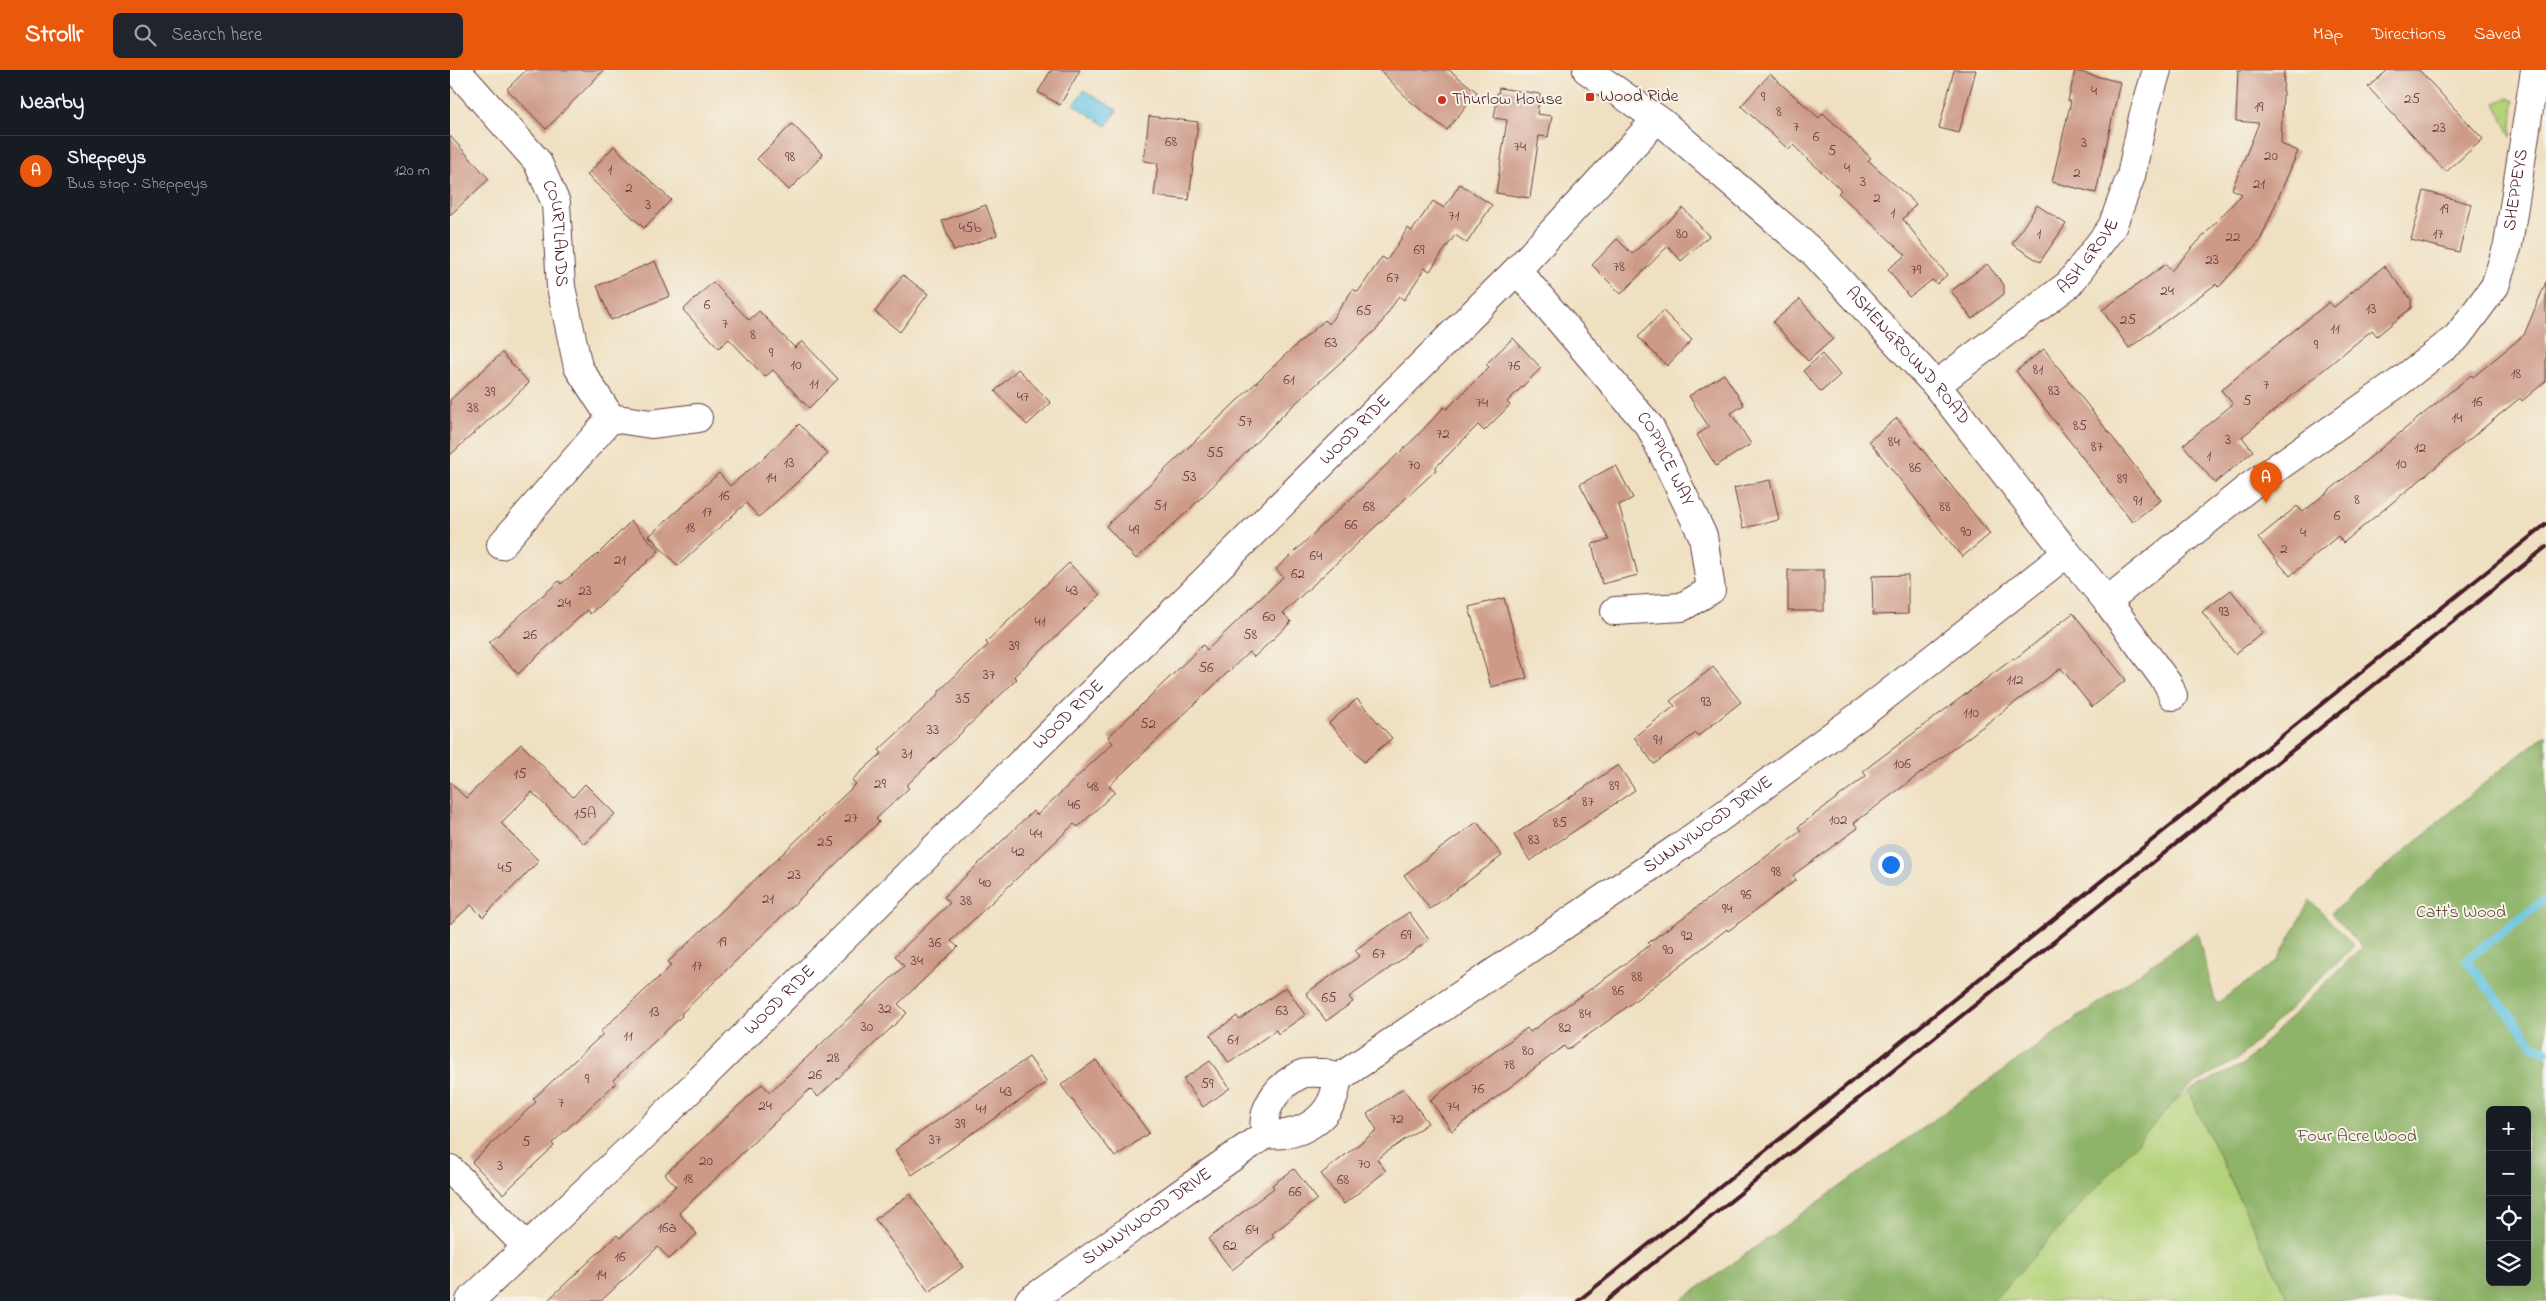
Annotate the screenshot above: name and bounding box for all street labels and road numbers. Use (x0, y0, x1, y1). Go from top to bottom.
street label: SHEPPEYS (2497, 147, 2536, 233)
street label: COURTLANDS (534, 176, 574, 287)
street label: ASH GROVE (2052, 215, 2127, 301)
street label: ASHENGROUND ROAD (1839, 281, 1976, 431)
street label: WOOD RIDE (1314, 389, 1397, 472)
street label: COPPICE WAY (1630, 406, 1700, 511)
street label: WOOD RIDE (1028, 674, 1111, 756)
street label: SUNNYWOOD DRIVE (1639, 770, 1779, 881)
street label: WOOD RIDE (739, 959, 822, 1042)
street label: SUNNYWOOD DRIVE (1077, 1162, 1218, 1273)

